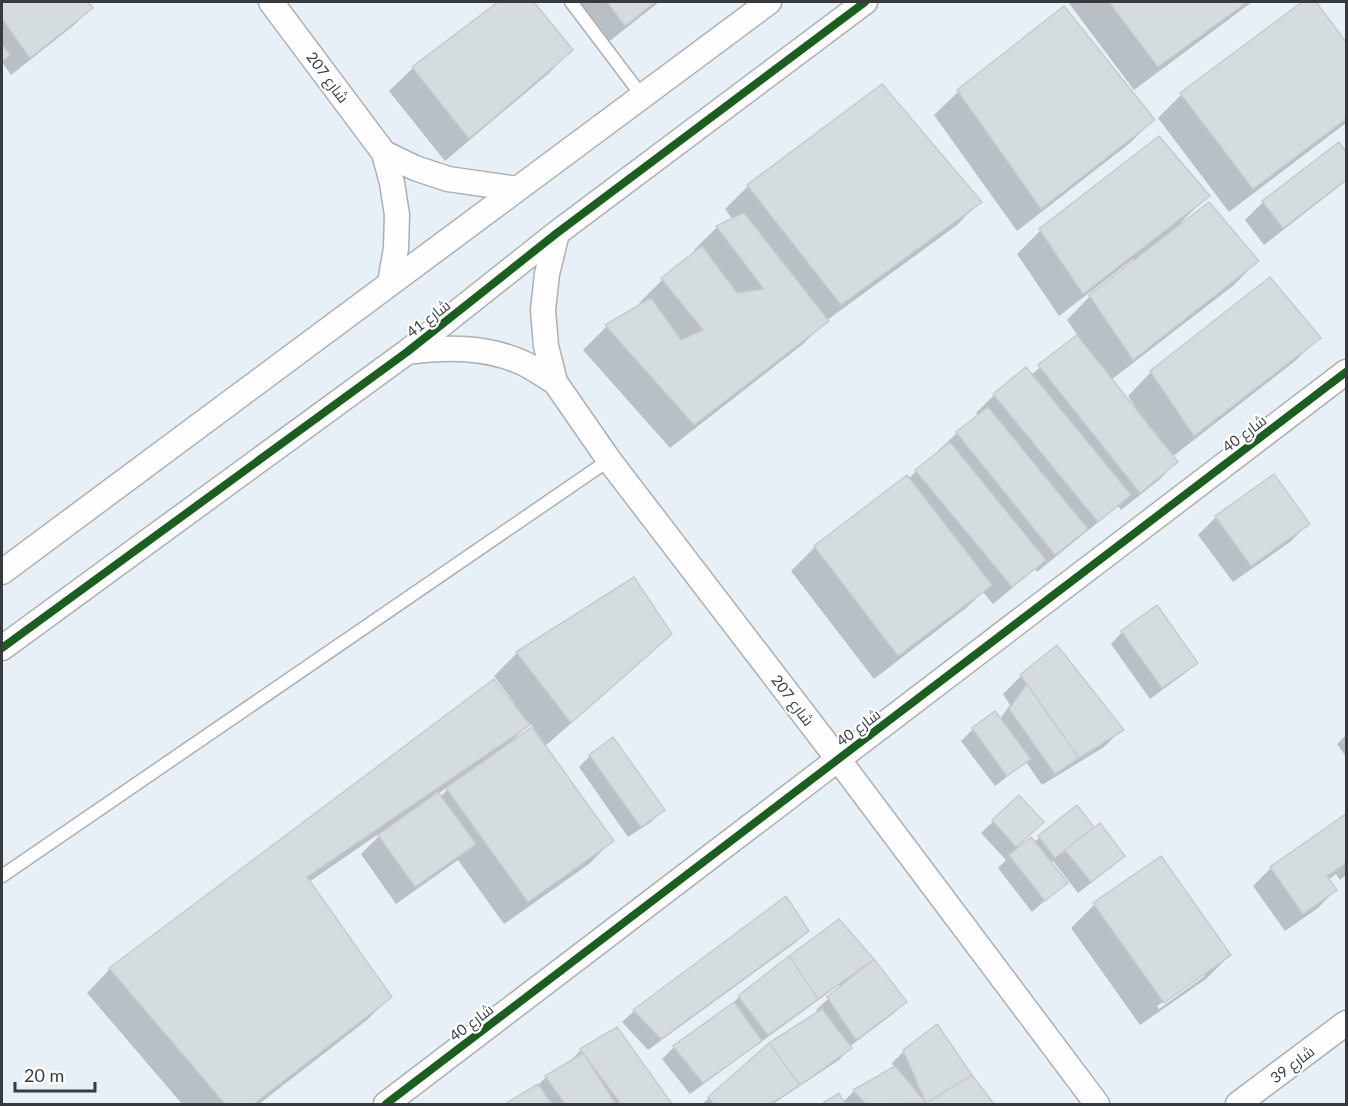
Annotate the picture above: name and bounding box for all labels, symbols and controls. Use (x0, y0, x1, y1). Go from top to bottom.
street label: شارع 207 (301, 48, 353, 108)
street label: شارع 41 (403, 295, 455, 343)
street label: شارع 40 (1218, 411, 1271, 458)
street label: شارع 207 (766, 671, 818, 731)
street label: شارع 40 (832, 705, 885, 752)
street label: شارع 40 (445, 1000, 498, 1047)
street label: شارع 39 (1266, 1042, 1319, 1089)
scale bar (15, 1055, 94, 1093)
text: 20 m (24, 1064, 64, 1086)

